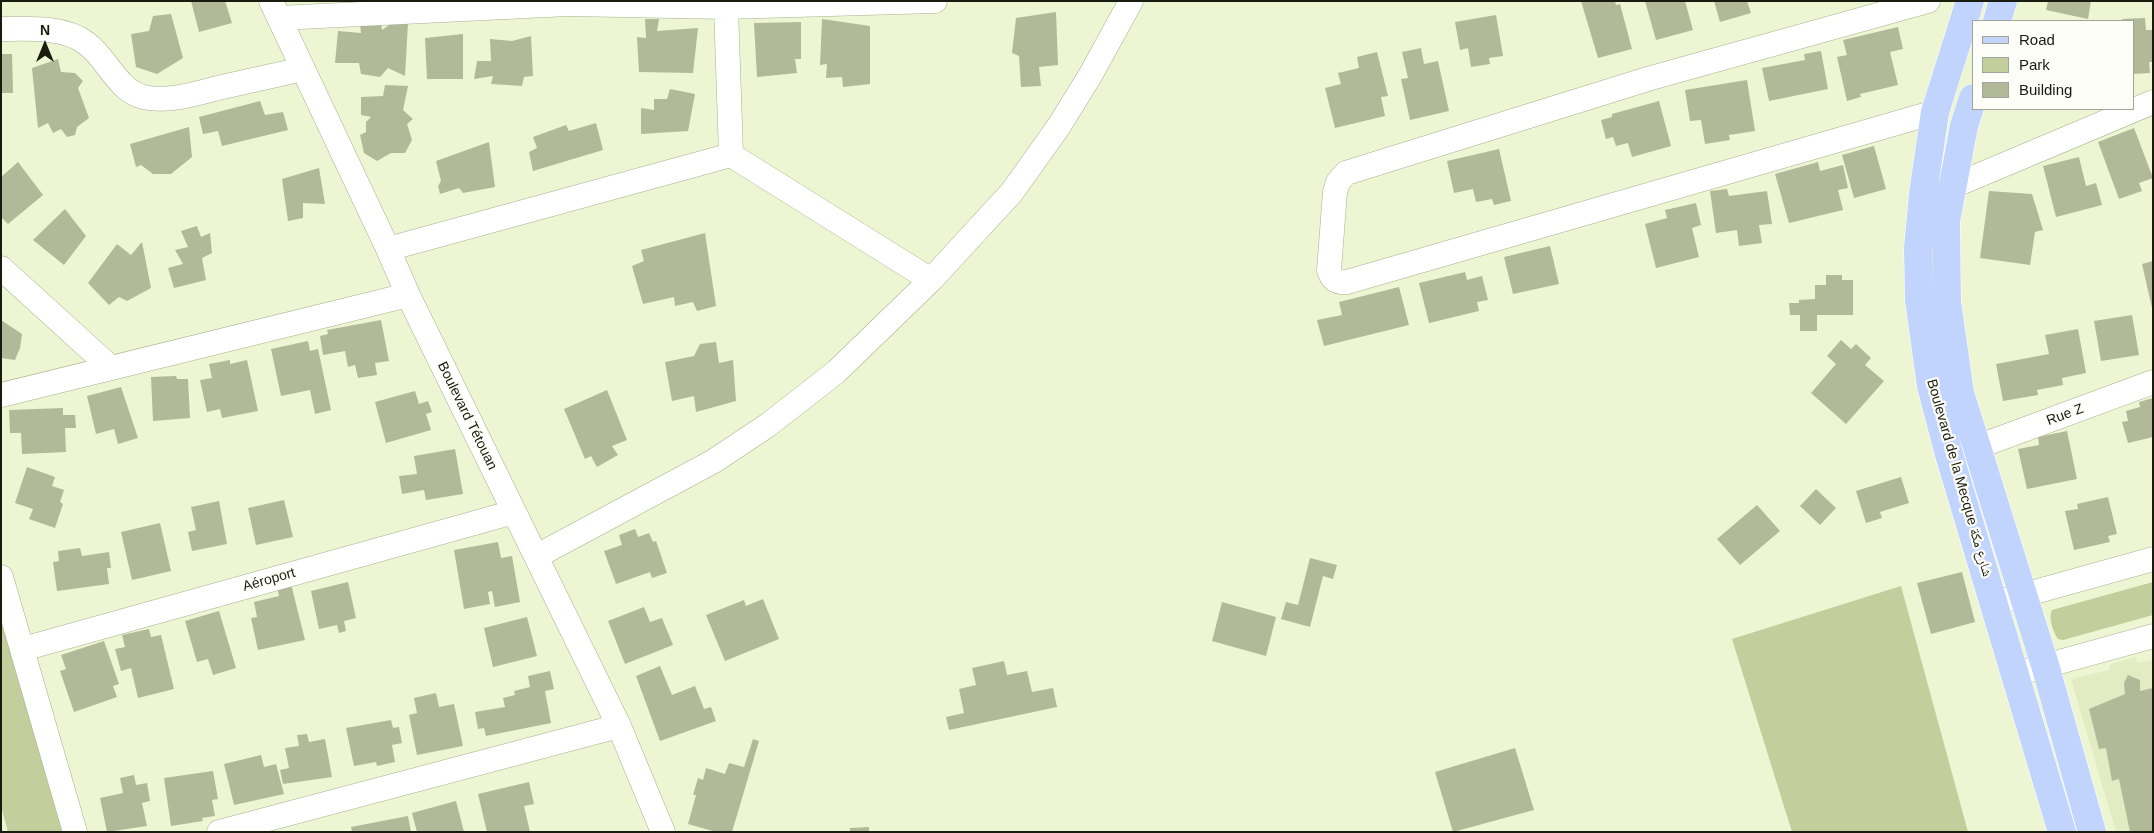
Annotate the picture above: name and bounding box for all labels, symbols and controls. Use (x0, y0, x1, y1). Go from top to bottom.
north arrow (20, 20, 70, 70)
legend (1972, 20, 2134, 110)
text: N (40, 22, 50, 38)
text: Road (2019, 31, 2055, 48)
text: Park (2019, 56, 2050, 73)
text: Building (2019, 81, 2072, 98)
street label: Boulevard Tétouan (434, 359, 500, 473)
street label: Boulevard de la Mecque شارع مكة (1923, 377, 1995, 579)
street label: Rue Z (2044, 401, 2086, 429)
street label: Aéroport (241, 565, 297, 595)

